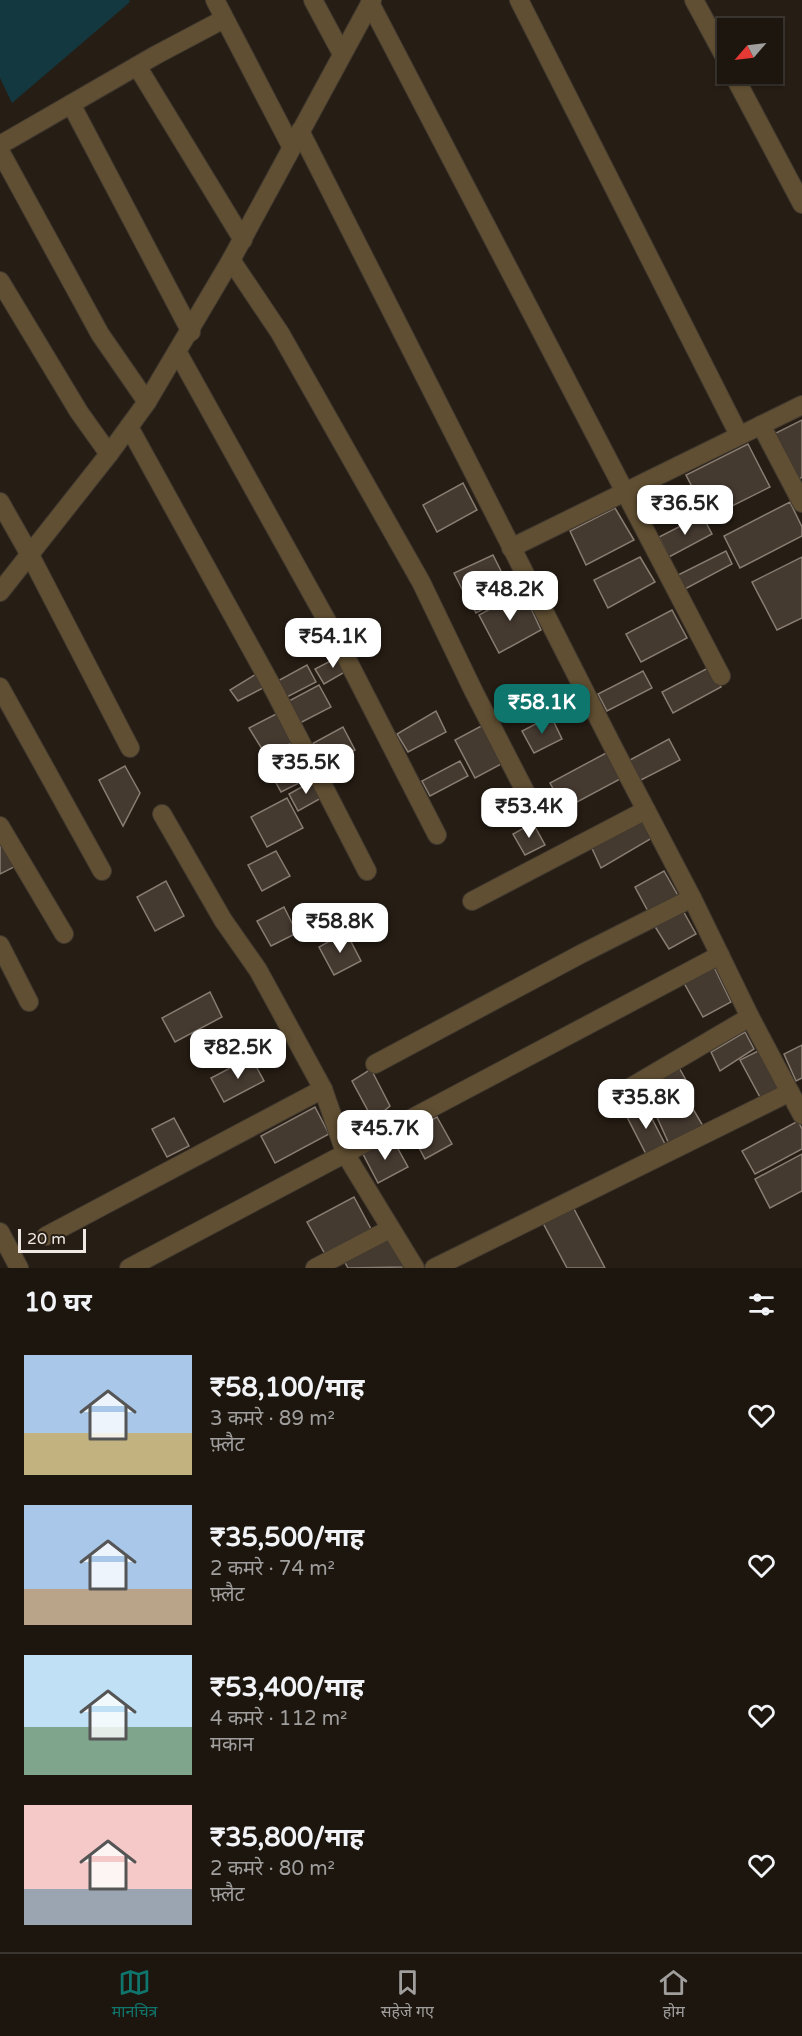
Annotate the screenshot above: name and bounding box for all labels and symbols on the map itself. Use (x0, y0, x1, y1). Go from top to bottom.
north arrow (717, 18, 783, 84)
pin: ₹36.5K (636, 485, 734, 536)
pin: ₹48.2K (461, 571, 559, 622)
pin: ₹54.1K (284, 618, 382, 669)
pin: ₹58.1K (493, 684, 591, 735)
pin: ₹35.5K (257, 744, 355, 795)
pin: ₹53.4K (480, 788, 578, 839)
pin: ₹58.8K (291, 903, 389, 954)
pin: ₹82.5K (189, 1029, 287, 1080)
pin: ₹35.8K (597, 1079, 695, 1130)
pin: ₹45.7K (336, 1110, 434, 1161)
scale bar (18, 1226, 86, 1254)

